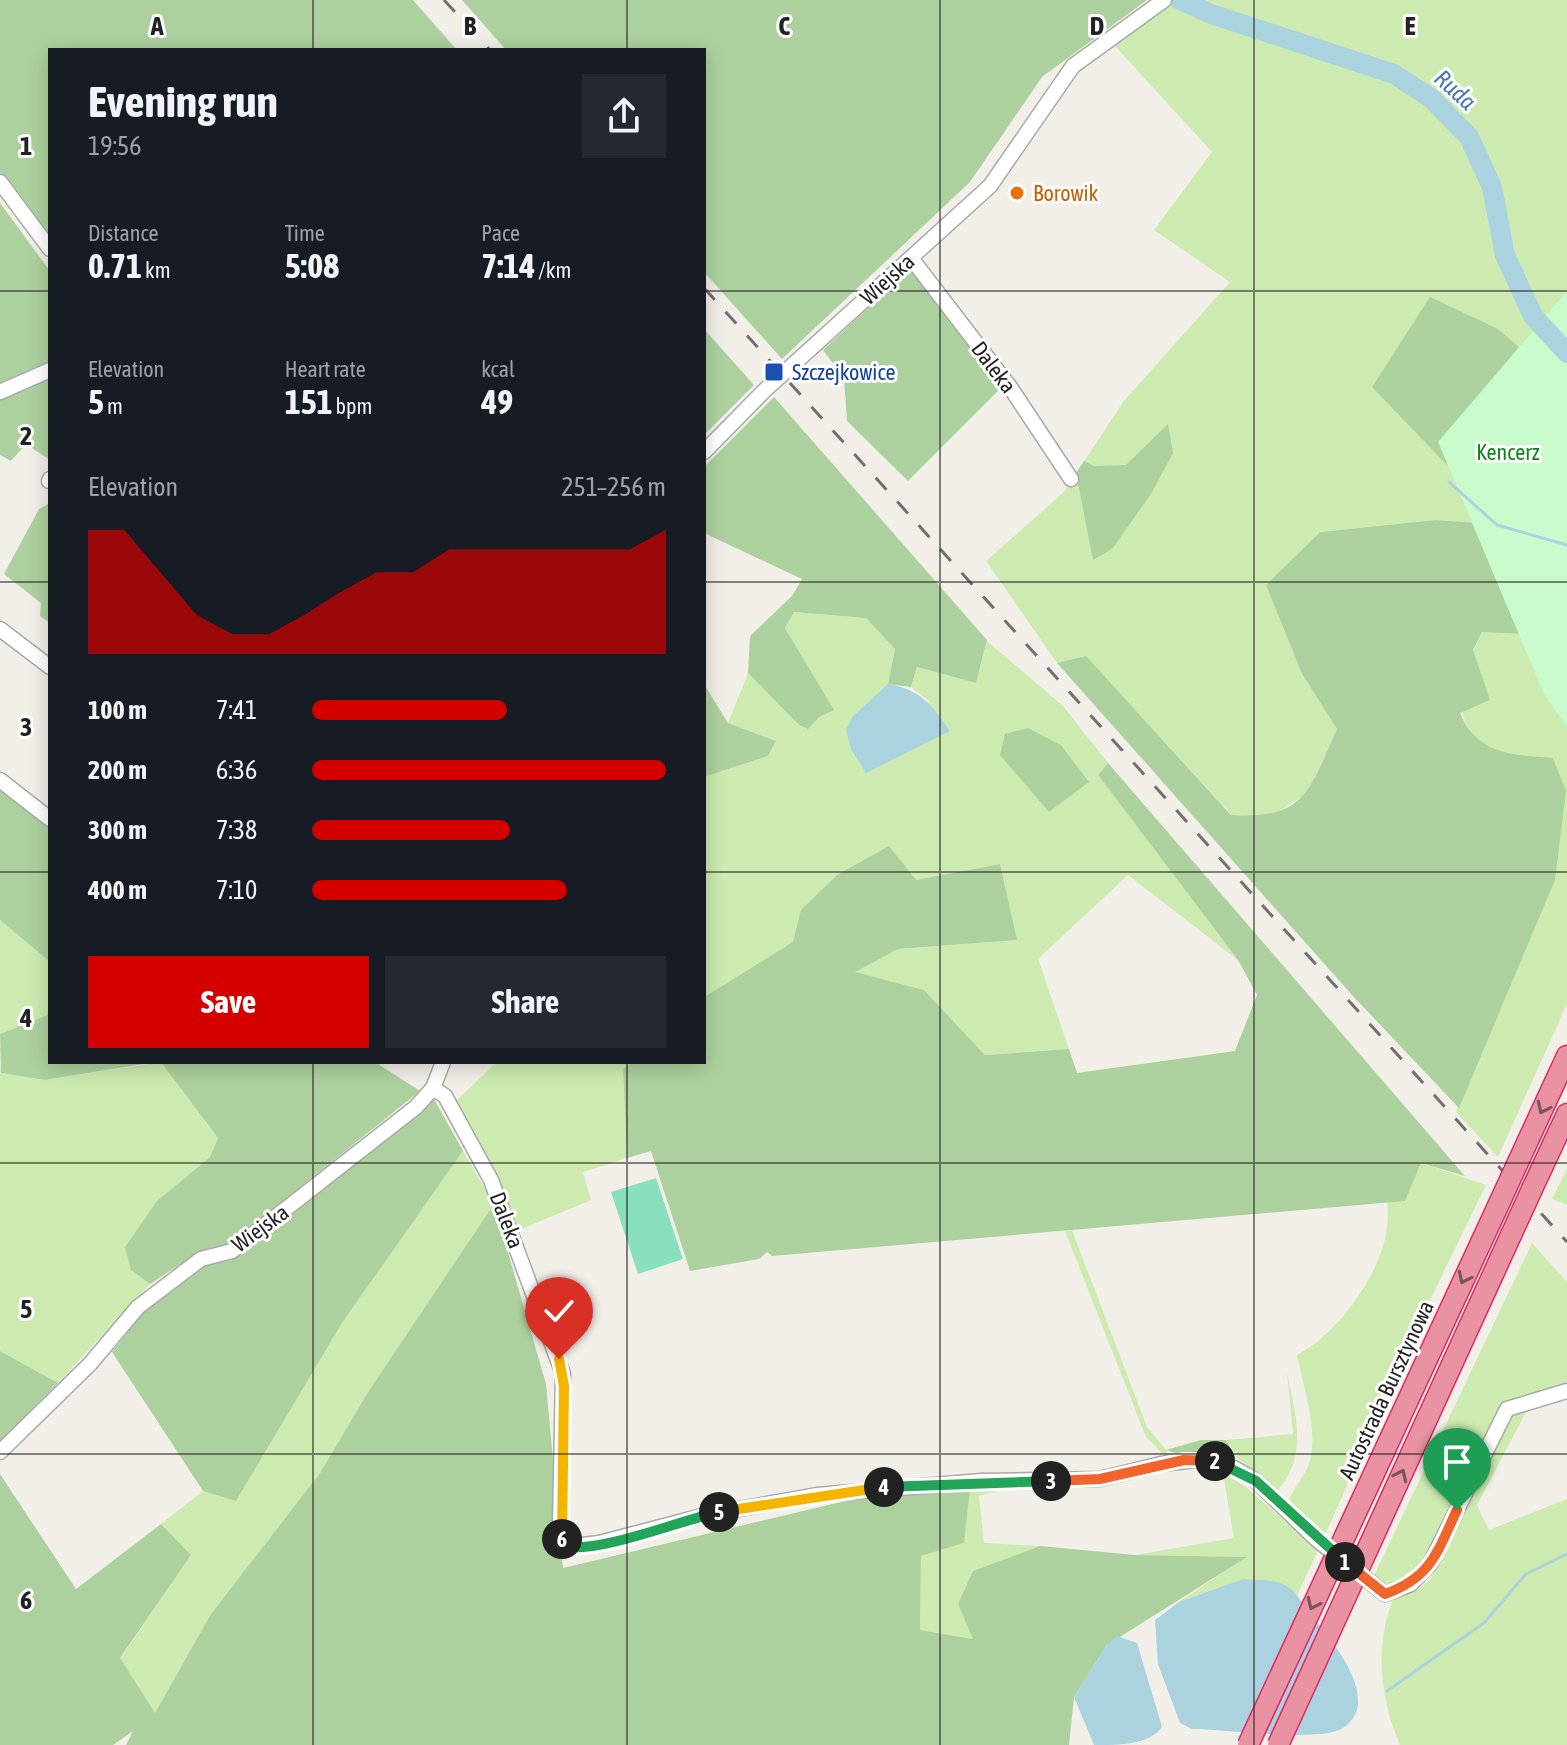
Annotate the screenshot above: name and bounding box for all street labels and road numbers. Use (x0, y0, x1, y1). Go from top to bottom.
street label: Wiejska (855, 248, 919, 310)
street label: Daleka (966, 336, 1022, 398)
street label: Daleka (484, 1188, 530, 1252)
street label: Wiejska (227, 1199, 293, 1257)
street label: Autostrada Bursztynowa (1333, 1296, 1439, 1484)

